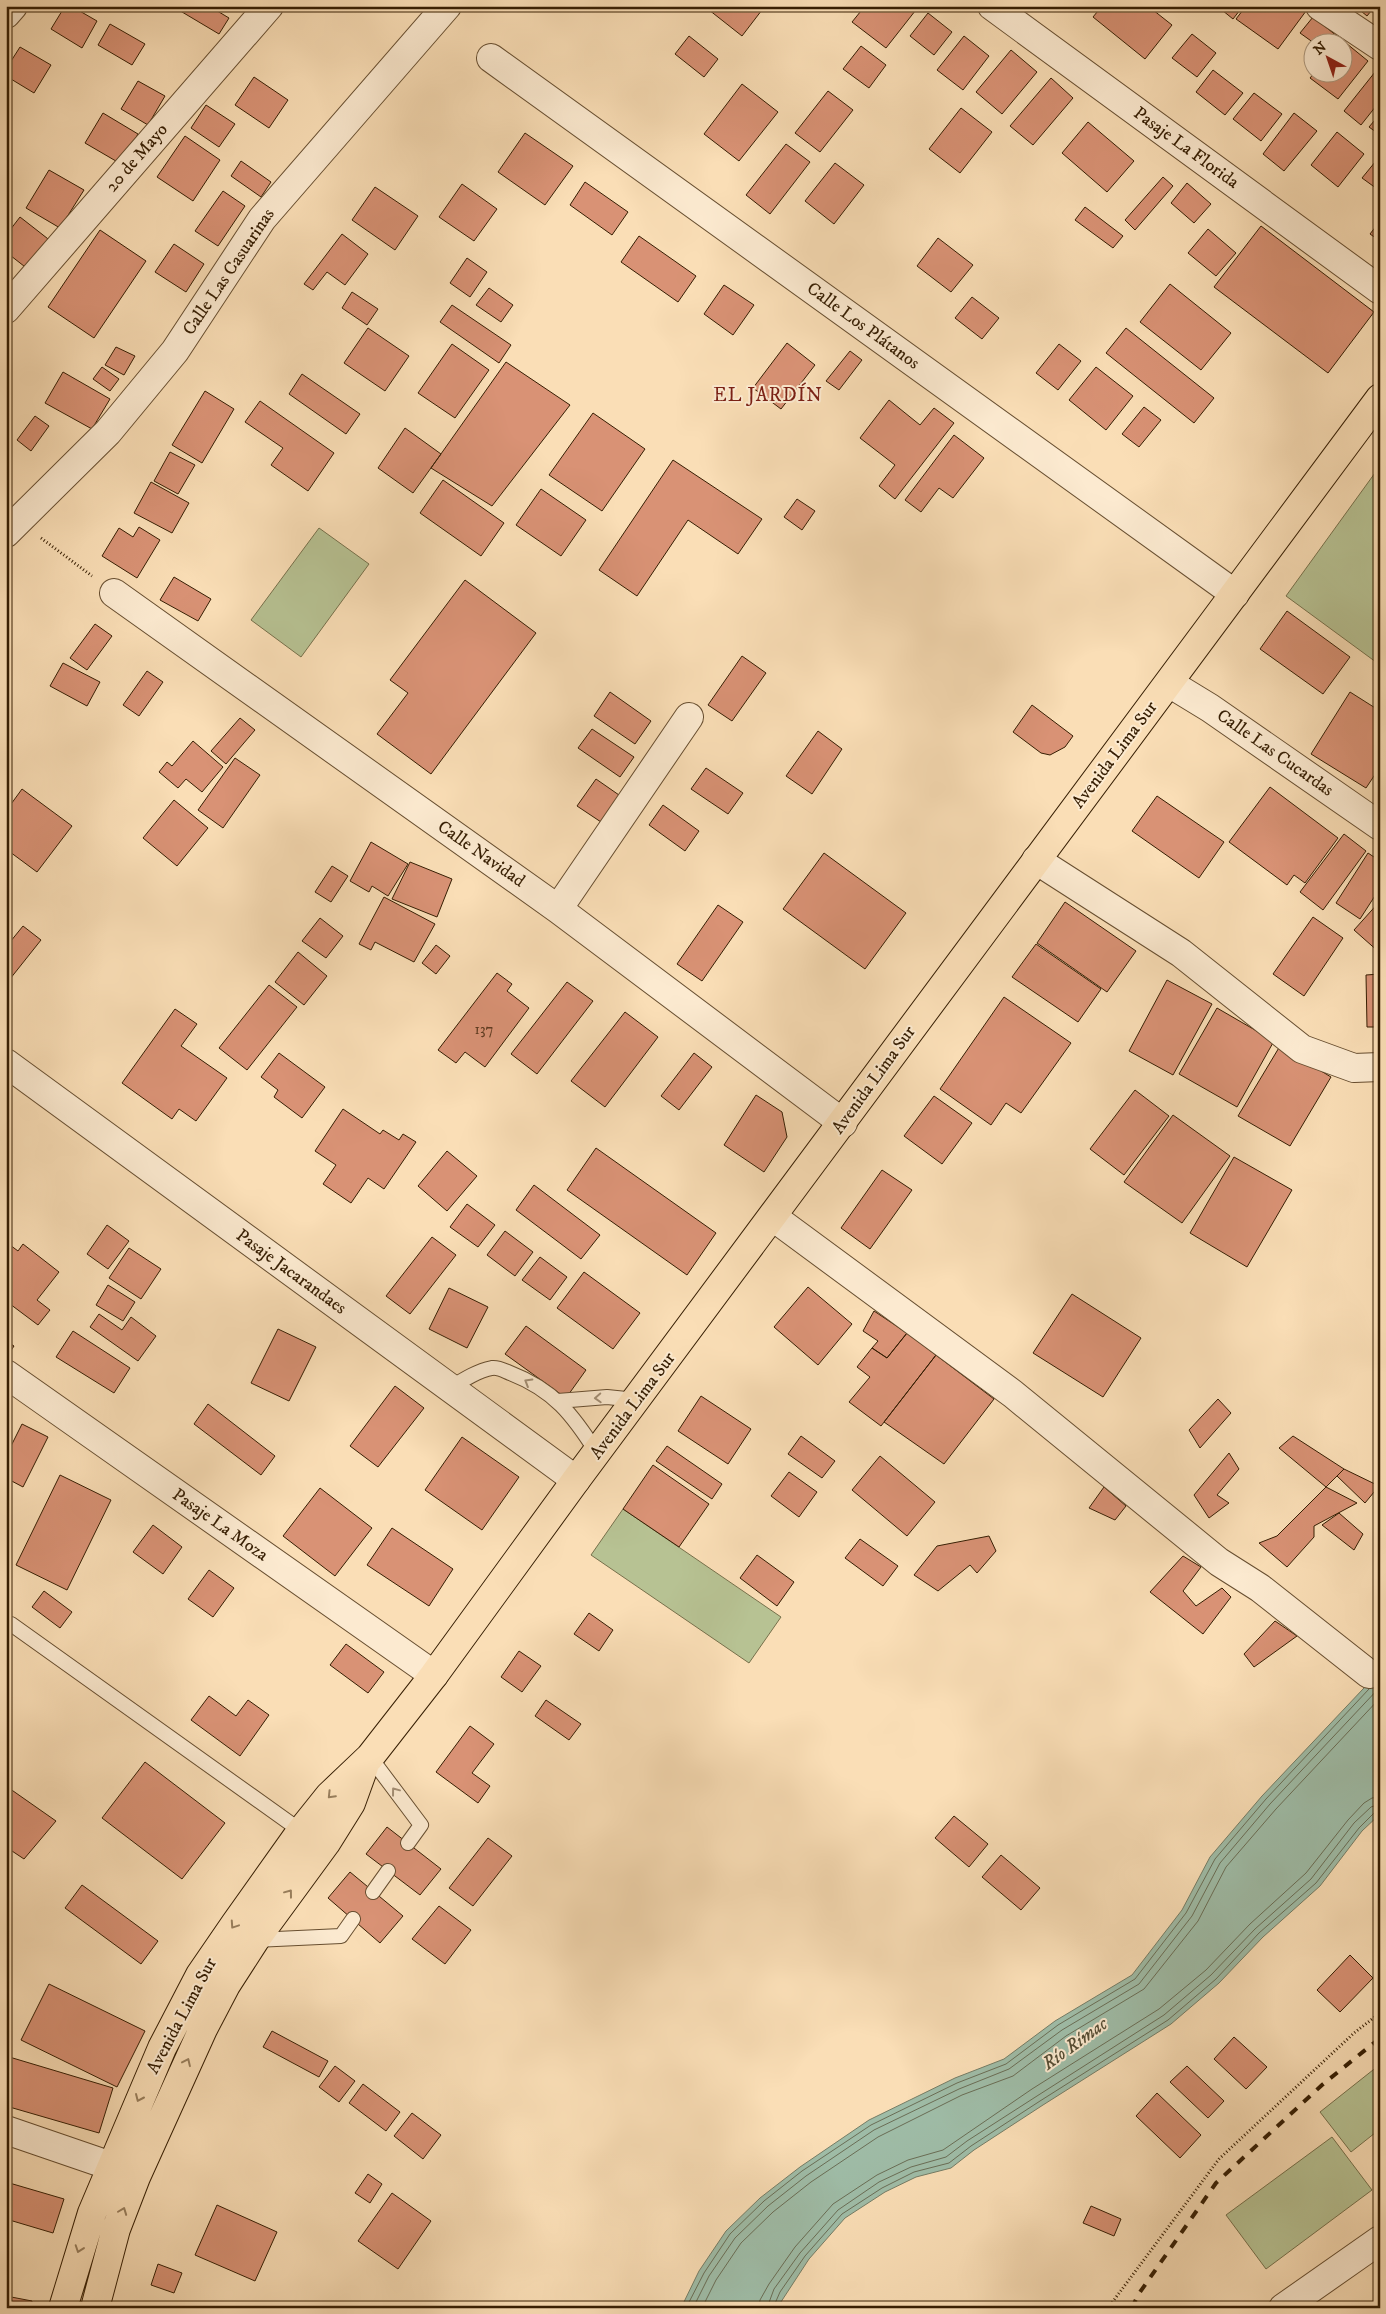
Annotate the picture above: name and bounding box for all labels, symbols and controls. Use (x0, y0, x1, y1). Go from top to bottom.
north arrow (1304, 32, 1354, 82)
text: N (1310, 38, 1331, 59)
street label: Pasaje La Florida (1129, 102, 1243, 194)
street label: 20 de Mayo (101, 119, 173, 197)
street label: Calle Las Casuarinas (178, 204, 280, 340)
street label: Calle Los Plátanos (802, 278, 924, 374)
district label: EL JARDÍN (713, 382, 823, 407)
street label: Avenida Lima Sur (1068, 697, 1163, 813)
street label: Calle Las Cucardas (1212, 705, 1338, 801)
street label: Calle Navidad (433, 816, 529, 892)
house number: 137 (474, 1020, 494, 1039)
street label: Avenida Lima Sur (827, 1021, 921, 1138)
street label: Pasaje Jacarandaes (232, 1225, 350, 1319)
street label: Avenida Lima Sur (586, 1348, 681, 1464)
one-way arrow (525, 1378, 534, 1388)
one-way arrow (594, 1392, 602, 1403)
street label: Pasaje La Moza (168, 1484, 273, 1566)
one-way arrow (393, 1788, 401, 1797)
one-way arrow (328, 1789, 337, 1798)
one-way arrow (284, 1890, 292, 1899)
one-way arrow (231, 1919, 240, 1929)
street label: Avenida Lima Sur (142, 1954, 222, 2078)
water label: Río Rímac (1037, 2012, 1113, 2076)
one-way arrow (181, 2058, 192, 2067)
one-way arrow (135, 2093, 146, 2102)
one-way arrow (117, 2207, 127, 2215)
one-way arrow (75, 2244, 85, 2253)

